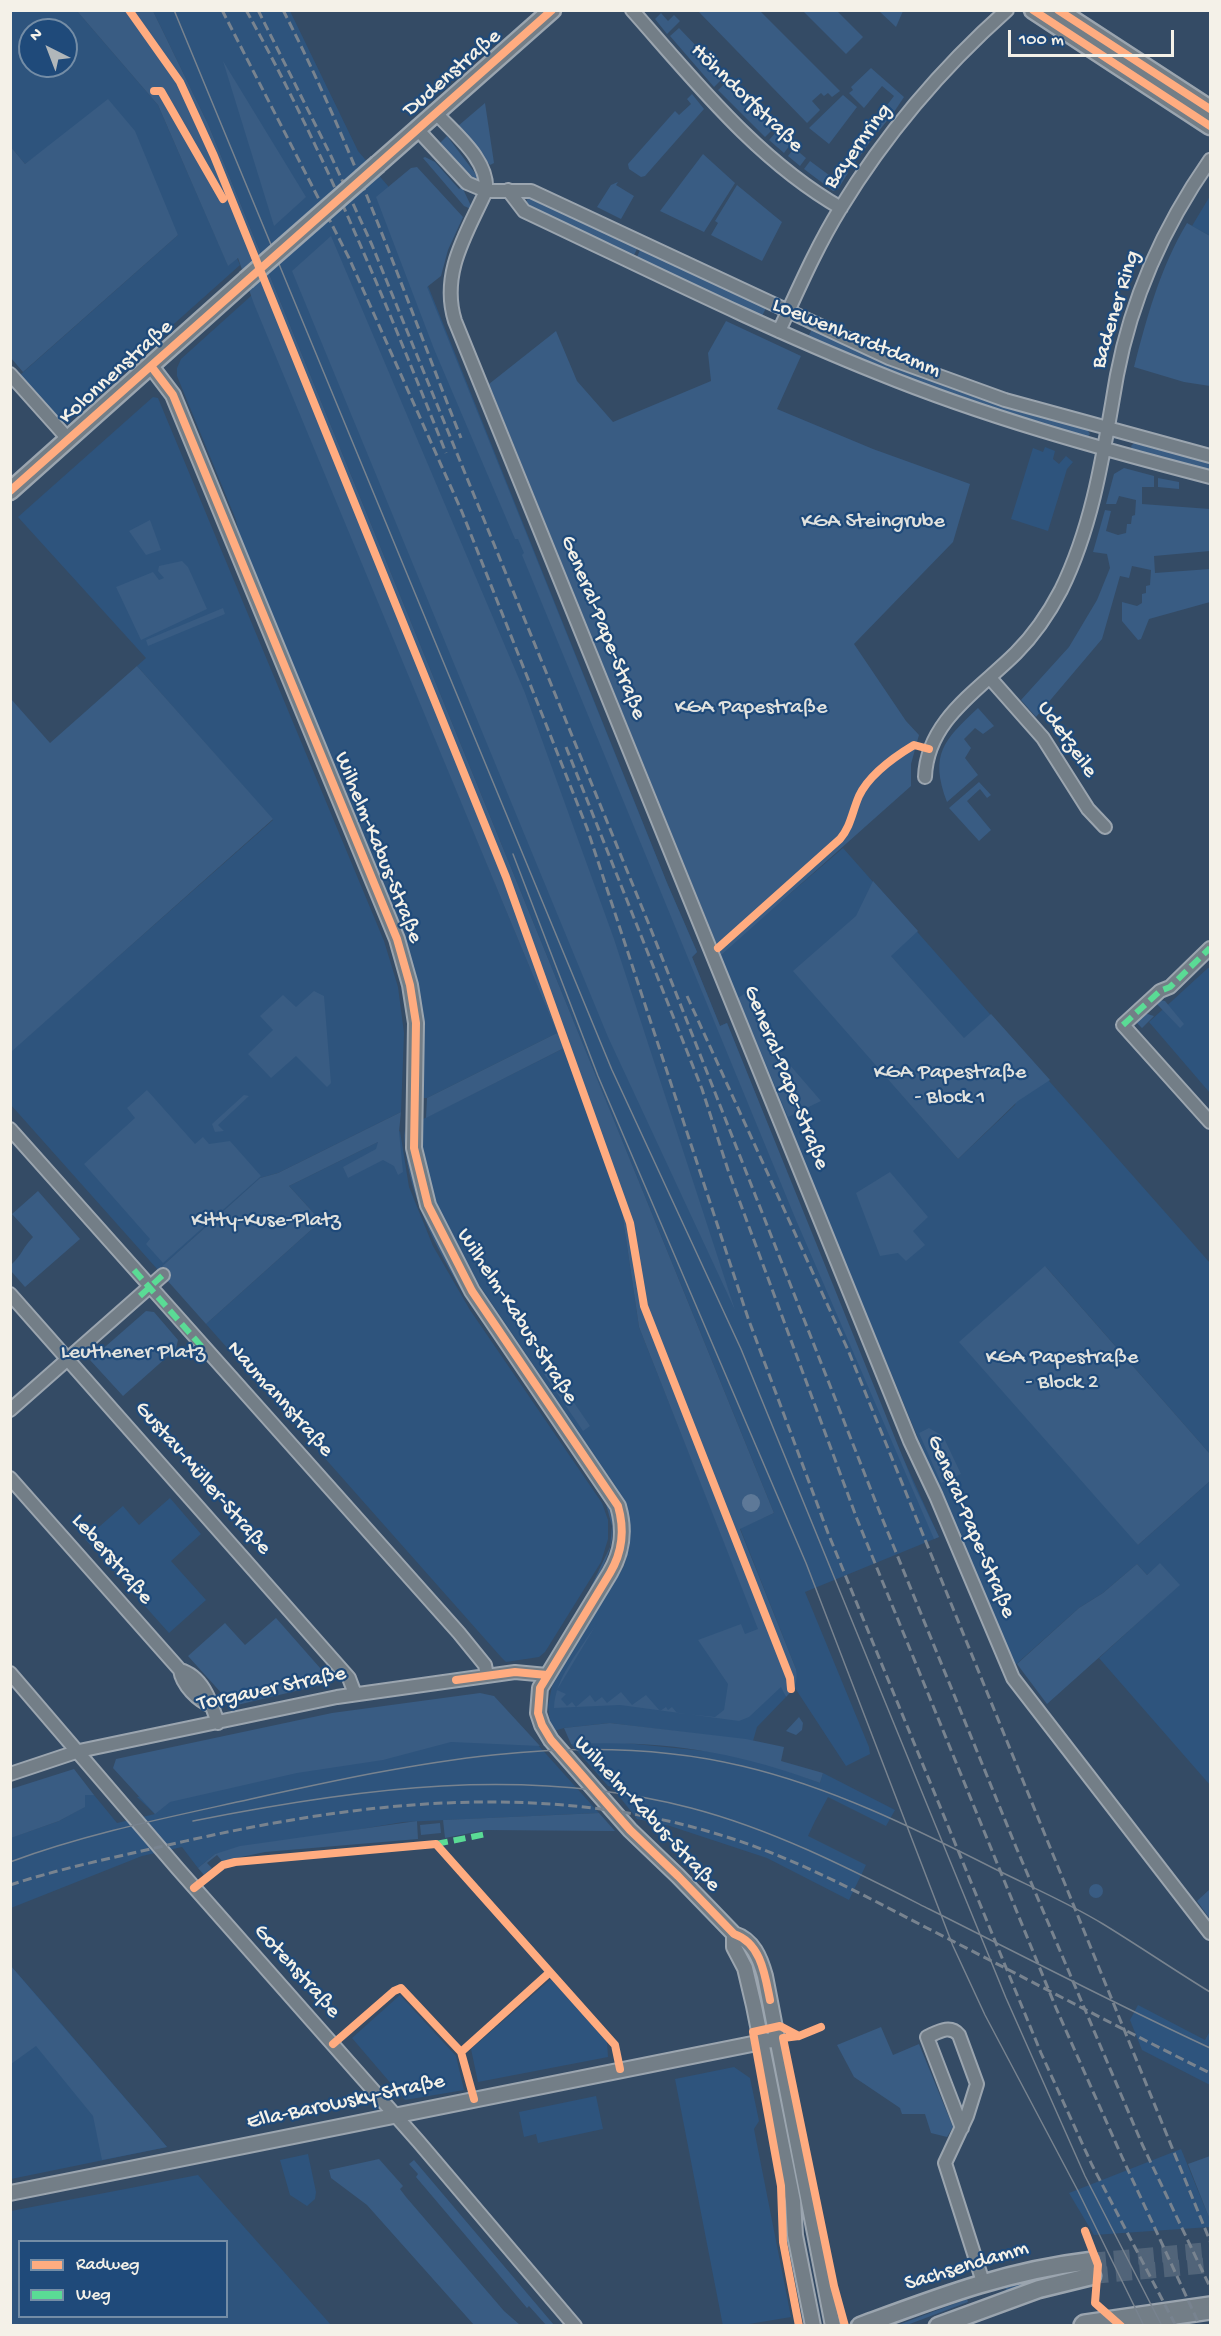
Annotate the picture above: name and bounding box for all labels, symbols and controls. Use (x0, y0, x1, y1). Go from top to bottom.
north arrow (18, 18, 78, 78)
scale bar (1011, 18, 1178, 56)
street label: Dudenstraße (399, 24, 507, 124)
text: N (27, 25, 47, 46)
text: 100 m (1019, 30, 1064, 51)
street label: Höhndorfstraße (684, 38, 808, 160)
street label: Bayernring (819, 99, 899, 195)
street label: Badener Ring (1087, 248, 1147, 372)
street label: Loewenhardtdamm (768, 293, 944, 385)
street label: Kolonnenstraße (55, 315, 179, 431)
park label: KGA Steingrube (801, 510, 945, 536)
street label: General-Pape-Straße (553, 532, 651, 724)
park label: KGA Papestraße (675, 696, 827, 722)
street label: Udetzeile (1030, 696, 1102, 784)
street label: Wilhelm-Kabus-Straße (327, 748, 427, 948)
street label: General-Pape-Straße (736, 982, 834, 1174)
park label: KGA Papestraße - Block 1 (874, 1061, 1026, 1112)
park label: Kitty-Kuse-Platz (191, 1209, 341, 1235)
street label: Wilhelm-Kabus-Straße (449, 1224, 583, 1410)
street label: Naumannstraße (220, 1336, 338, 1464)
park label: Leuthener Platz (61, 1341, 205, 1367)
park label: KGA Papestraße - Block 2 (986, 1346, 1138, 1398)
street label: Gustav-Müller-Straße (128, 1397, 276, 1561)
street label: General-Pape-Straße (920, 1432, 1020, 1622)
street label: Leberstraße (64, 1509, 158, 1611)
street label: Torgauer Straße (195, 1661, 349, 1719)
street label: Wilhelm-Kabus-Straße (567, 1731, 725, 1899)
street label: Gotenstraße (247, 1919, 345, 2025)
street label: Ella-Barowsky-Straße (245, 2069, 447, 2137)
street label: Sachsendamm (902, 2236, 1032, 2298)
legend (18, 2240, 228, 2318)
text: Radweg (76, 2255, 139, 2276)
text: Weg (76, 2285, 111, 2306)

